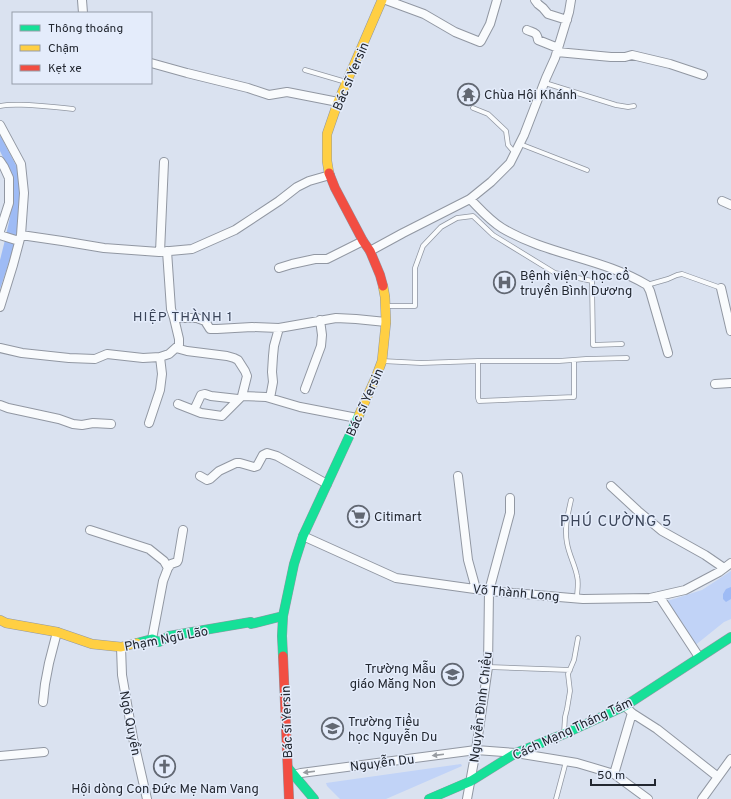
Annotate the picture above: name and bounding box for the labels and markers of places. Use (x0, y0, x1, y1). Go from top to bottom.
temple icon: Chùa Hội Khánh (456, 81, 482, 107)
place label: Chùa Hội Khánh (484, 88, 577, 104)
place label: Bệnh viện Y học cổ truyền Bình Dương (520, 267, 632, 300)
hospital icon: Bệnh viện Y học cổ truyền Bình Dương (492, 269, 518, 295)
supermarket icon: Citimart (345, 503, 371, 529)
place label: Citimart (374, 510, 422, 526)
place label: Trường Mẫu giáo Măng Non (350, 660, 436, 693)
school or university icon: Trường Mẫu giáo Măng Non (439, 662, 465, 688)
place label: Trường Tiểu học Nguyễn Du (348, 713, 437, 746)
school or university icon: Trường Tiểu học Nguyễn Du (319, 715, 345, 741)
church icon: Hội dòng Con Đức Mẹ Nam Vang (152, 753, 178, 779)
place label: Hội dòng Con Đức Mẹ Nam Vang (71, 782, 259, 798)

